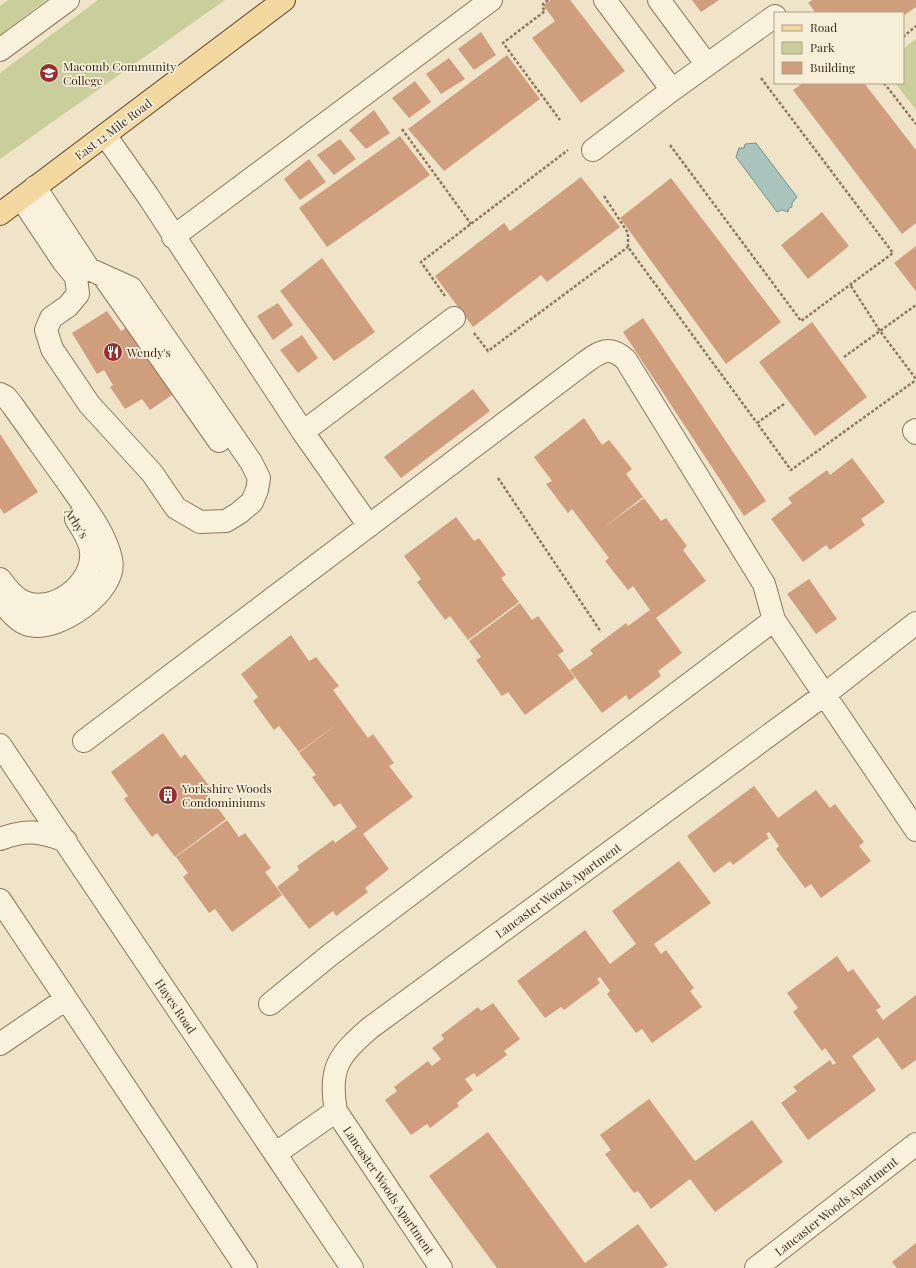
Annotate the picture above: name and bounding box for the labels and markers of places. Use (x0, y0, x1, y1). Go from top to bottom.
place label: Macomb Community College (63, 58, 176, 88)
school or university icon: Macomb Community College (38, 62, 60, 84)
restaurant icon: Wendy's (102, 341, 124, 363)
place label: Wendy's (126, 344, 171, 360)
place label: Yorkshire Woods Condominiums (181, 780, 272, 810)
building icon: Yorkshire Woods Condominiums (157, 784, 179, 806)

